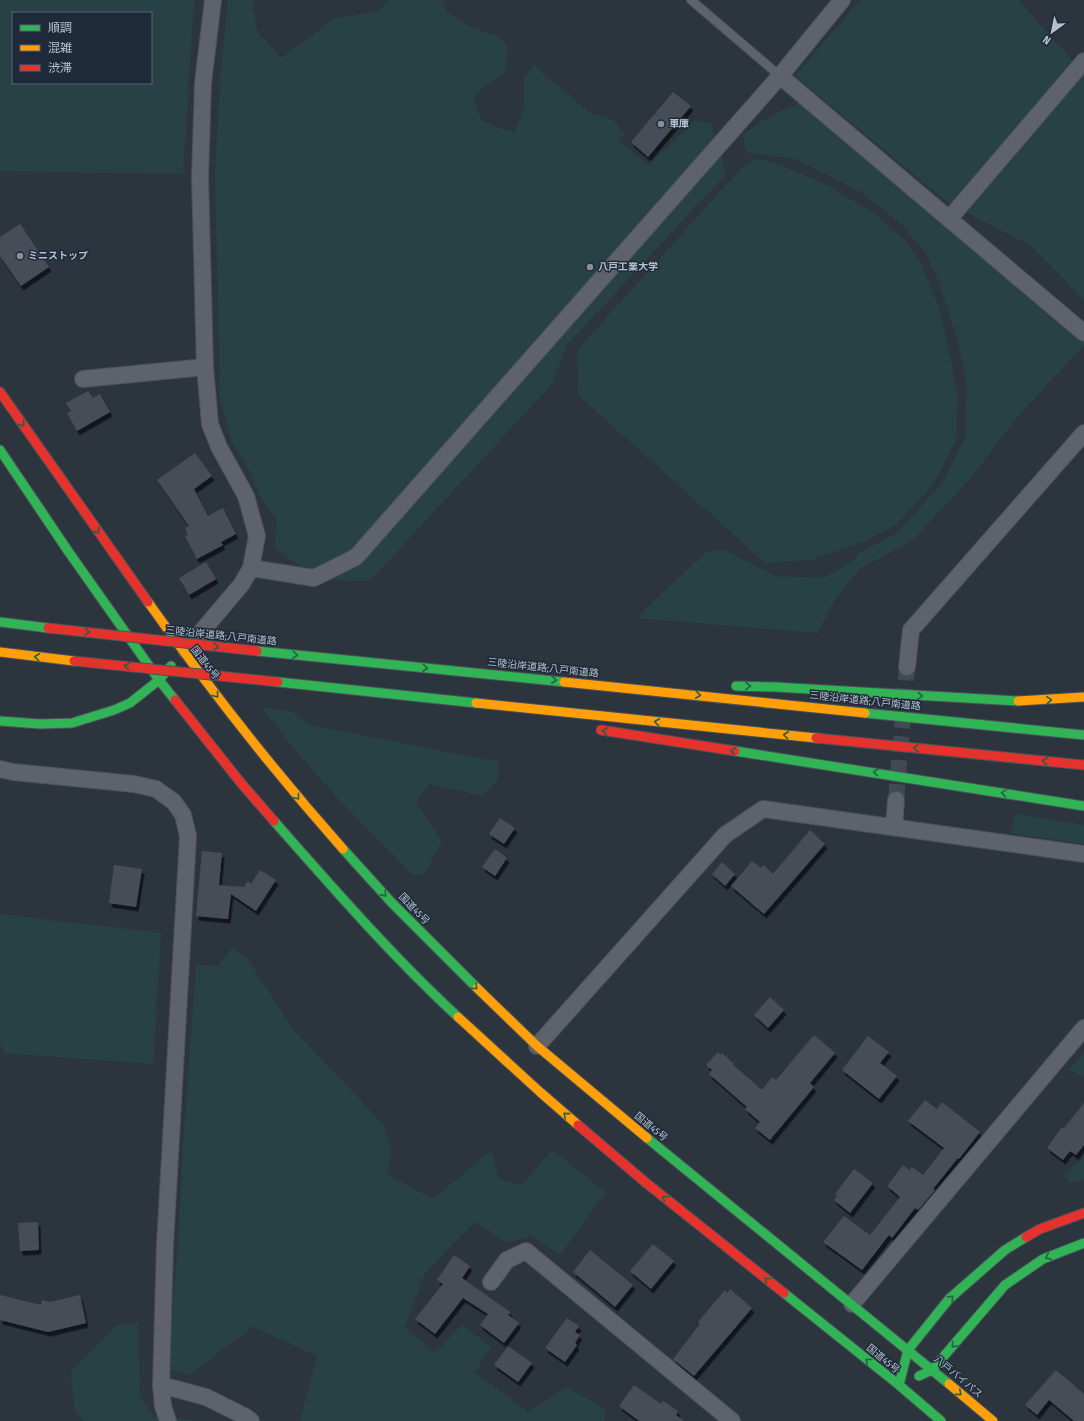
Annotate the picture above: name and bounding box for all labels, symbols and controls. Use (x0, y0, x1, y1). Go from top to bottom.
legend (12, 12, 152, 84)
north arrow (1032, 12, 1072, 52)
text: 順調 (48, 21, 72, 35)
text: N (1041, 33, 1053, 47)
text: 混雑 (48, 41, 72, 55)
text: 渋滞 (48, 61, 72, 75)
place label: 車庫 (669, 118, 689, 130)
marker: 車庫 (656, 119, 666, 129)
place label: ミニストップ (28, 250, 88, 262)
marker: ミニストップ (15, 251, 25, 261)
place label: 八戸工業大学 (598, 261, 658, 273)
marker: 八戸工業大学 (585, 262, 595, 272)
one-way arrow (17, 420, 25, 427)
one-way arrow (92, 526, 99, 533)
street label: 三陸沿岸道路;八戸南道路 (165, 624, 277, 648)
one-way arrow (84, 627, 90, 636)
one-way arrow (213, 642, 219, 651)
street label: 国道45号 (188, 644, 222, 682)
one-way arrow (292, 651, 299, 660)
one-way arrow (34, 652, 40, 661)
street label: 三陸沿岸道路;八戸南道路 (487, 656, 599, 680)
one-way arrow (124, 662, 130, 671)
one-way arrow (422, 663, 428, 672)
one-way arrow (551, 676, 557, 685)
one-way arrow (745, 682, 751, 690)
street label: 三陸沿岸道路;八戸南道路 (809, 689, 921, 713)
one-way arrow (212, 690, 219, 697)
one-way arrow (694, 690, 701, 699)
one-way arrow (917, 692, 923, 701)
one-way arrow (1046, 695, 1052, 704)
one-way arrow (654, 718, 660, 727)
one-way arrow (602, 727, 608, 736)
one-way arrow (783, 731, 790, 740)
one-way arrow (913, 744, 919, 753)
one-way arrow (730, 747, 736, 756)
one-way arrow (1042, 757, 1048, 766)
one-way arrow (873, 768, 879, 777)
one-way arrow (1001, 789, 1007, 798)
one-way arrow (292, 792, 299, 799)
one-way arrow (379, 889, 386, 896)
street label: 国道45号 (396, 891, 432, 927)
one-way arrow (470, 982, 478, 989)
street label: 国道45号 (632, 1110, 670, 1144)
one-way arrow (563, 1112, 571, 1119)
one-way arrow (663, 1196, 670, 1203)
one-way arrow (1044, 1252, 1052, 1260)
one-way arrow (764, 1277, 771, 1284)
one-way arrow (946, 1295, 954, 1303)
one-way arrow (951, 1340, 958, 1347)
street label: 国道45号 (864, 1342, 902, 1376)
street label: 八戸バイパス (931, 1353, 985, 1401)
one-way arrow (866, 1359, 873, 1366)
one-way arrow (955, 1388, 962, 1395)

